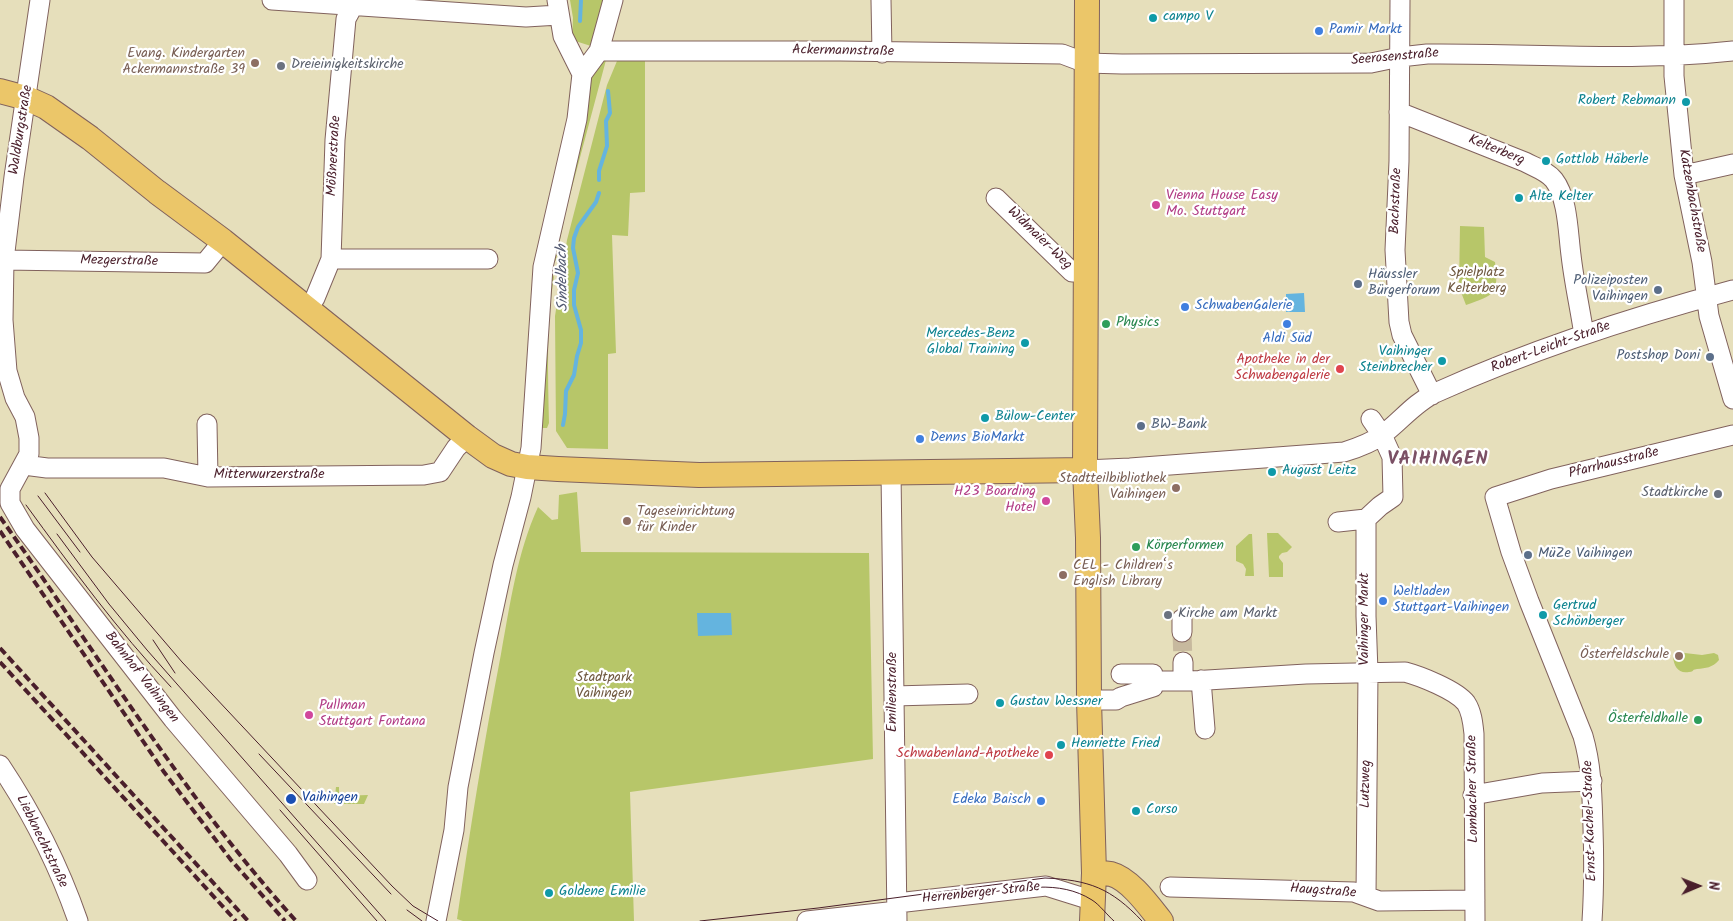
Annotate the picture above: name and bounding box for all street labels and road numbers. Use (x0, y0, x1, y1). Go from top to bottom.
street label: Ackermannstraße (792, 43, 894, 61)
street label: Seerosenstraße (1351, 46, 1439, 70)
street label: Waldburgstraße (7, 84, 37, 176)
street label: Mößnerstraße (324, 115, 346, 197)
street label: Kelterberg (1465, 132, 1527, 170)
street label: Katzenbachstraße (1674, 148, 1708, 254)
street label: Bachstraße (1387, 168, 1407, 234)
street label: Widmaier-Weg (1003, 204, 1075, 274)
street label: Mezgerstraße (80, 253, 158, 271)
street label: Robert-Leicht-Straße (1489, 319, 1613, 377)
street label: Pfarrhausstraße (1567, 445, 1661, 483)
street label: Mitterwurzerstraße (213, 468, 325, 484)
street label: Vaihinger Markt (1358, 572, 1374, 666)
street label: Bahnhof Vaihingen (100, 629, 182, 727)
street label: Emilienstraße (886, 652, 902, 732)
street label: Lombacher Straße (1465, 735, 1483, 843)
street label: Lutzweg (1358, 760, 1376, 808)
street label: Ernst-Kachel-Straße (1580, 760, 1602, 882)
street label: Liebknechtstraße (11, 793, 71, 891)
street label: Herrenberger Straße (921, 879, 1041, 909)
street label: Haugstraße (1289, 881, 1357, 903)

